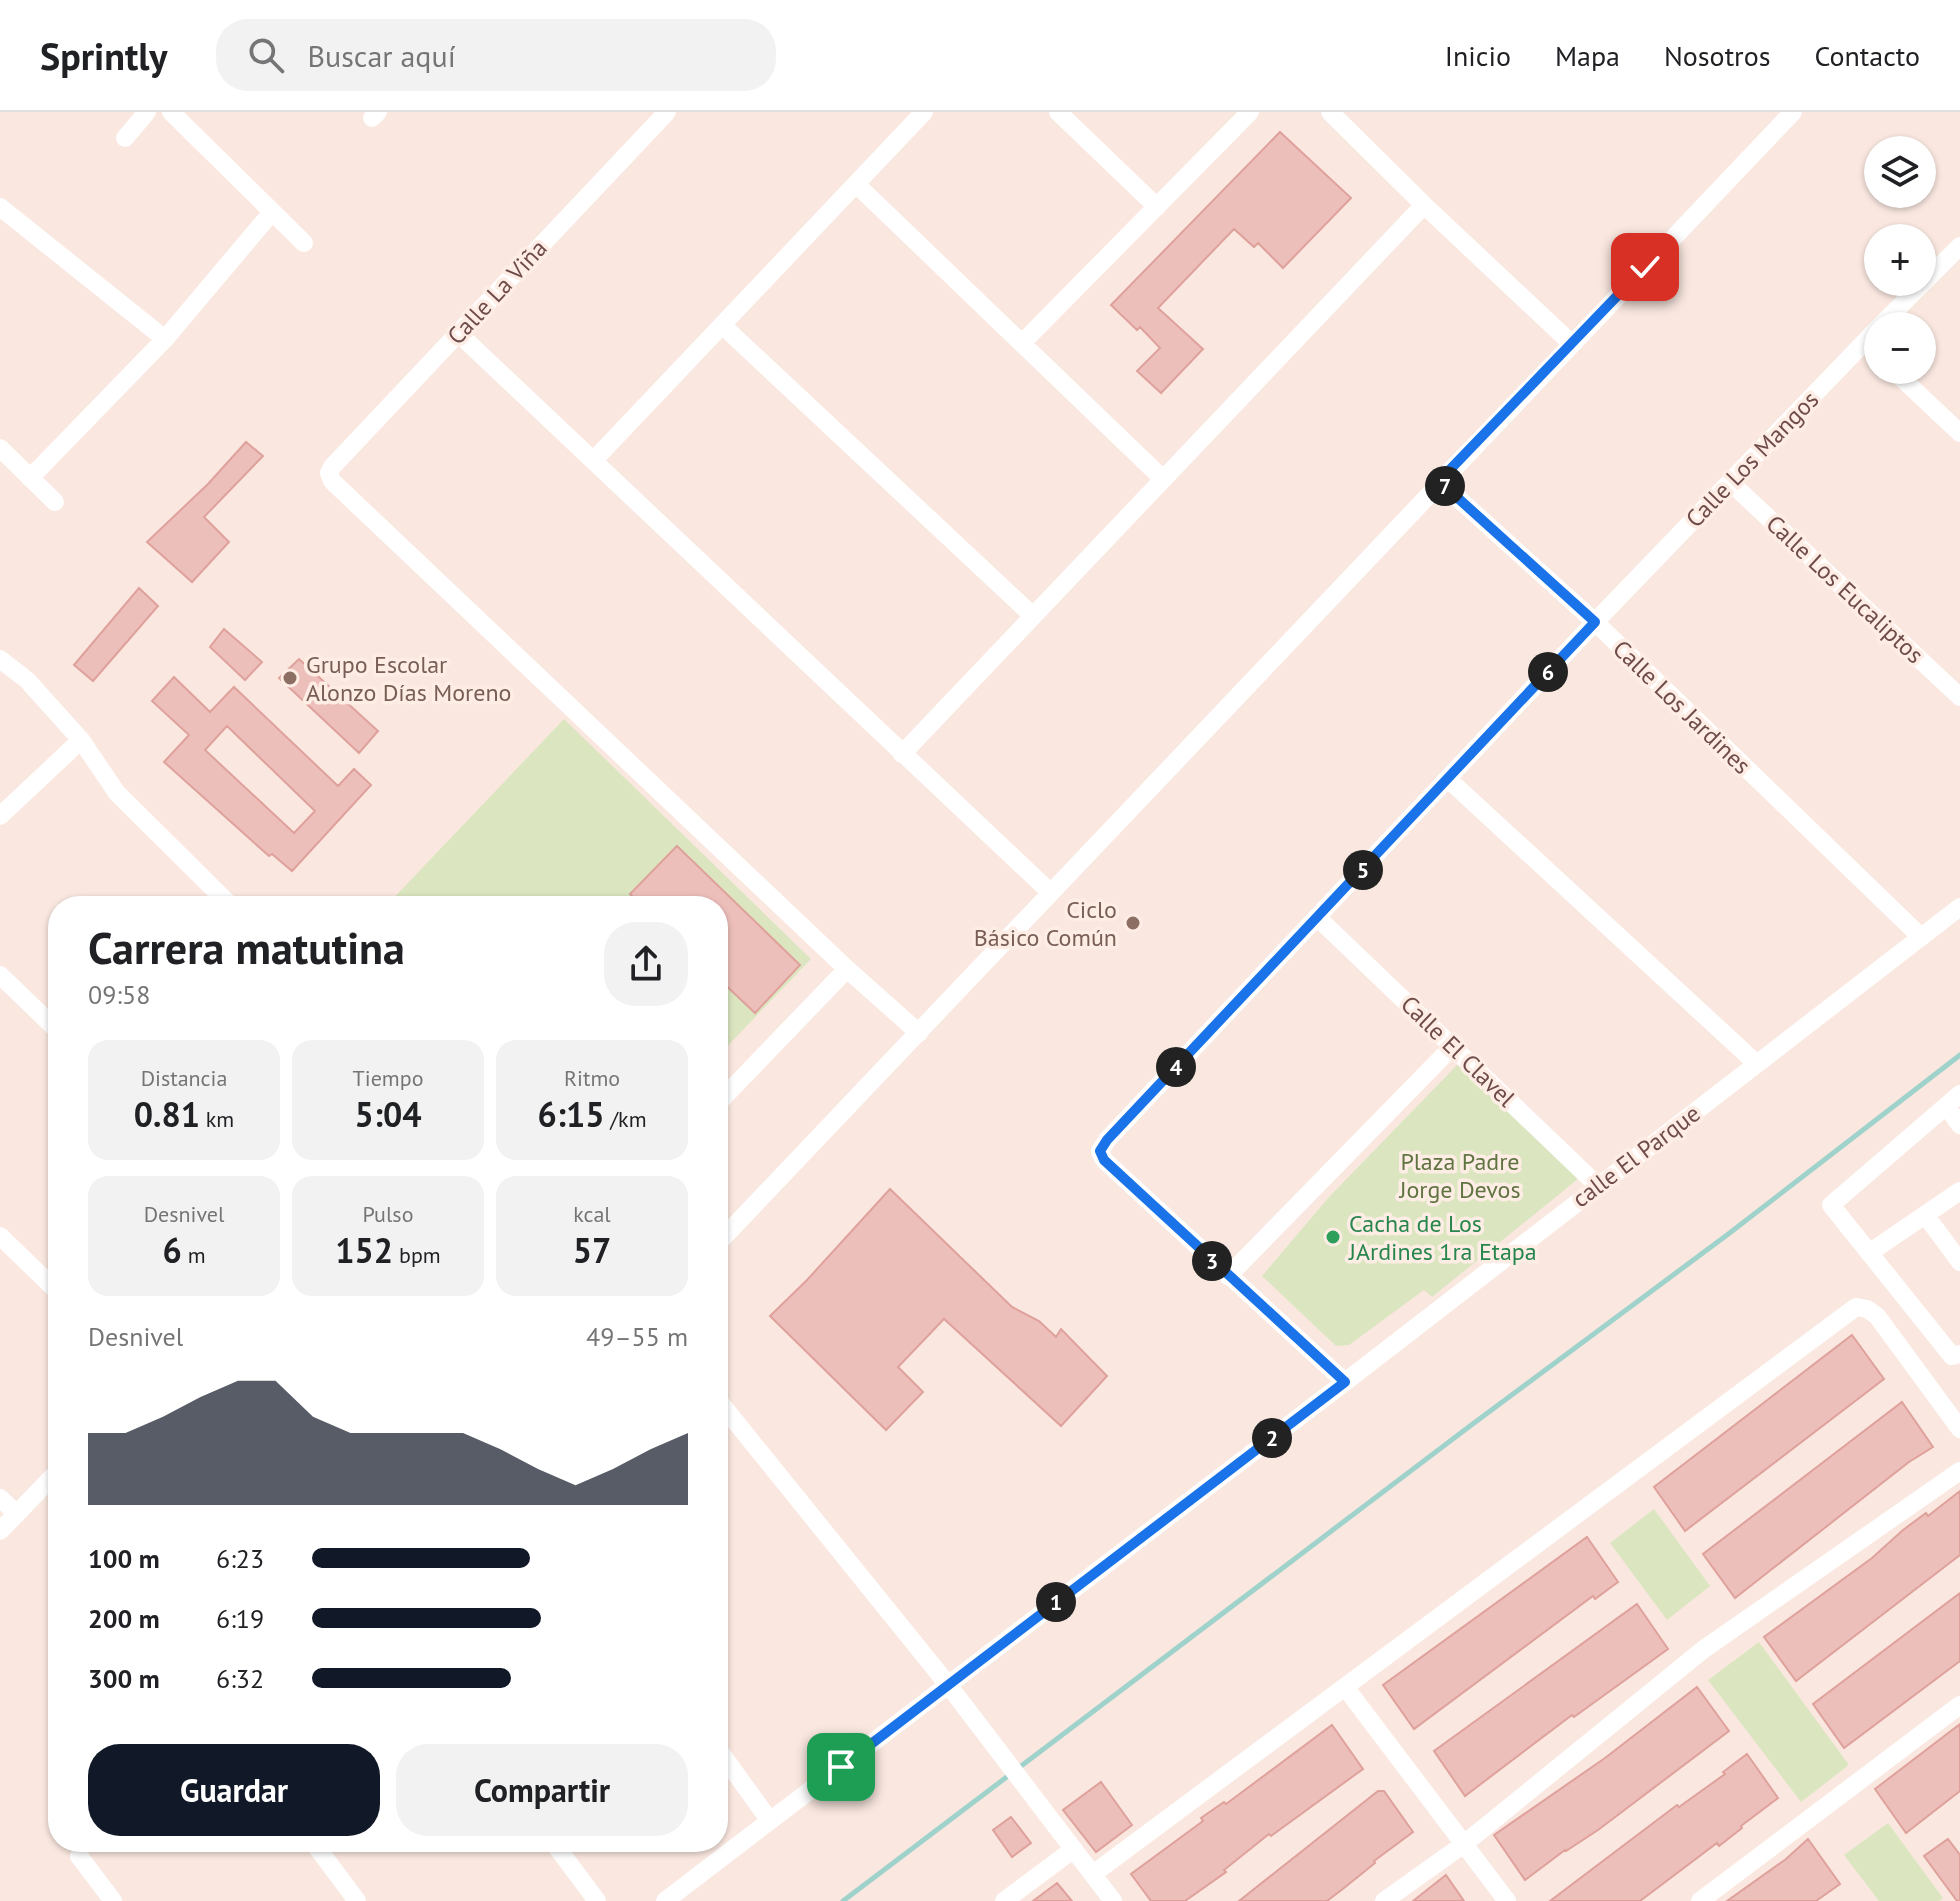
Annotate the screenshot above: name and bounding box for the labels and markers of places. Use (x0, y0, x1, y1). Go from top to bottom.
pin (1611, 233, 1679, 301)
pin: 7 (1425, 466, 1465, 506)
place label: Grupo Escolar Alonzo Días Moreno (306, 649, 511, 708)
pin: 6 (1528, 652, 1568, 692)
marker: Grupo Escolar Alonzo Días Moreno (281, 669, 299, 687)
pin: 5 (1343, 850, 1383, 890)
place label: Ciclo Básico Común (974, 894, 1117, 953)
marker: Ciclo Básico Común (1124, 914, 1142, 932)
pin: 4 (1156, 1047, 1196, 1087)
place label: Cacha de Los JArdines 1ra Etapa (1348, 1208, 1537, 1267)
marker: Cacha de Los JArdines 1ra Etapa (1324, 1228, 1342, 1246)
pin: 3 (1192, 1241, 1232, 1281)
pin: 2 (1252, 1418, 1292, 1458)
pin: 1 (1036, 1582, 1076, 1622)
pin (807, 1733, 875, 1801)

